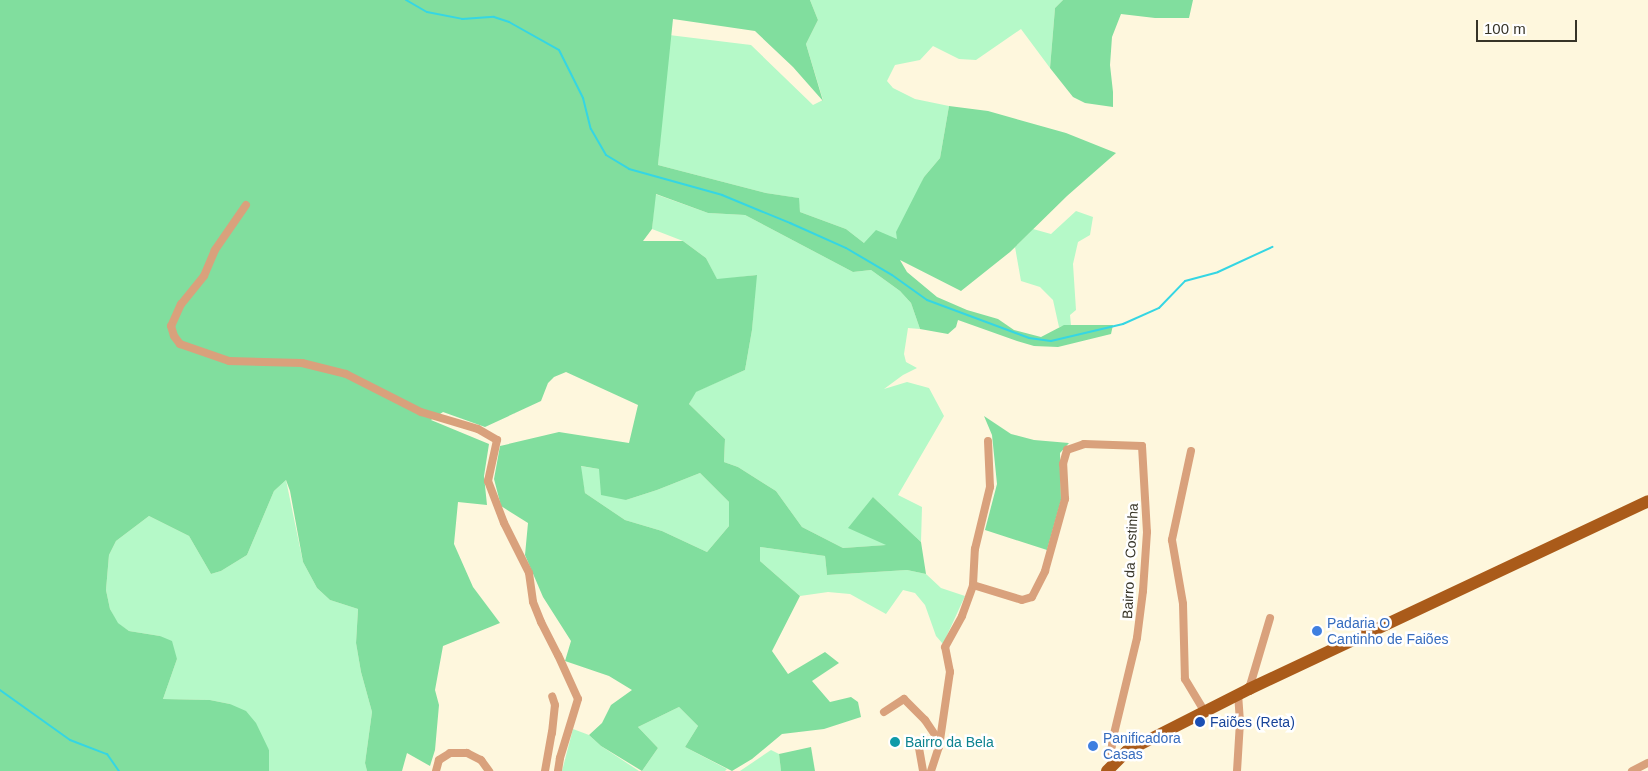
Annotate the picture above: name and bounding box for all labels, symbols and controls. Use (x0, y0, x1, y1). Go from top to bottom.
scale bar (1478, 10, 1579, 42)
text: 100 m (1484, 20, 1526, 37)
street label: Bairro da Costinha (1119, 503, 1141, 619)
place label: Padaria O Cantinho de Faiões (1327, 615, 1448, 648)
marker: Padaria O Cantinho de Faiões (1311, 625, 1323, 637)
place label: Faiões (Reta) (1210, 714, 1295, 730)
marker: Faiões (Reta) (1194, 716, 1206, 728)
place label: Panificadora Casas (1103, 730, 1181, 762)
place label: Bairro da Bela (905, 734, 994, 750)
marker: Bairro da Bela (889, 736, 901, 748)
marker: Panificadora Casas (1087, 740, 1099, 752)

